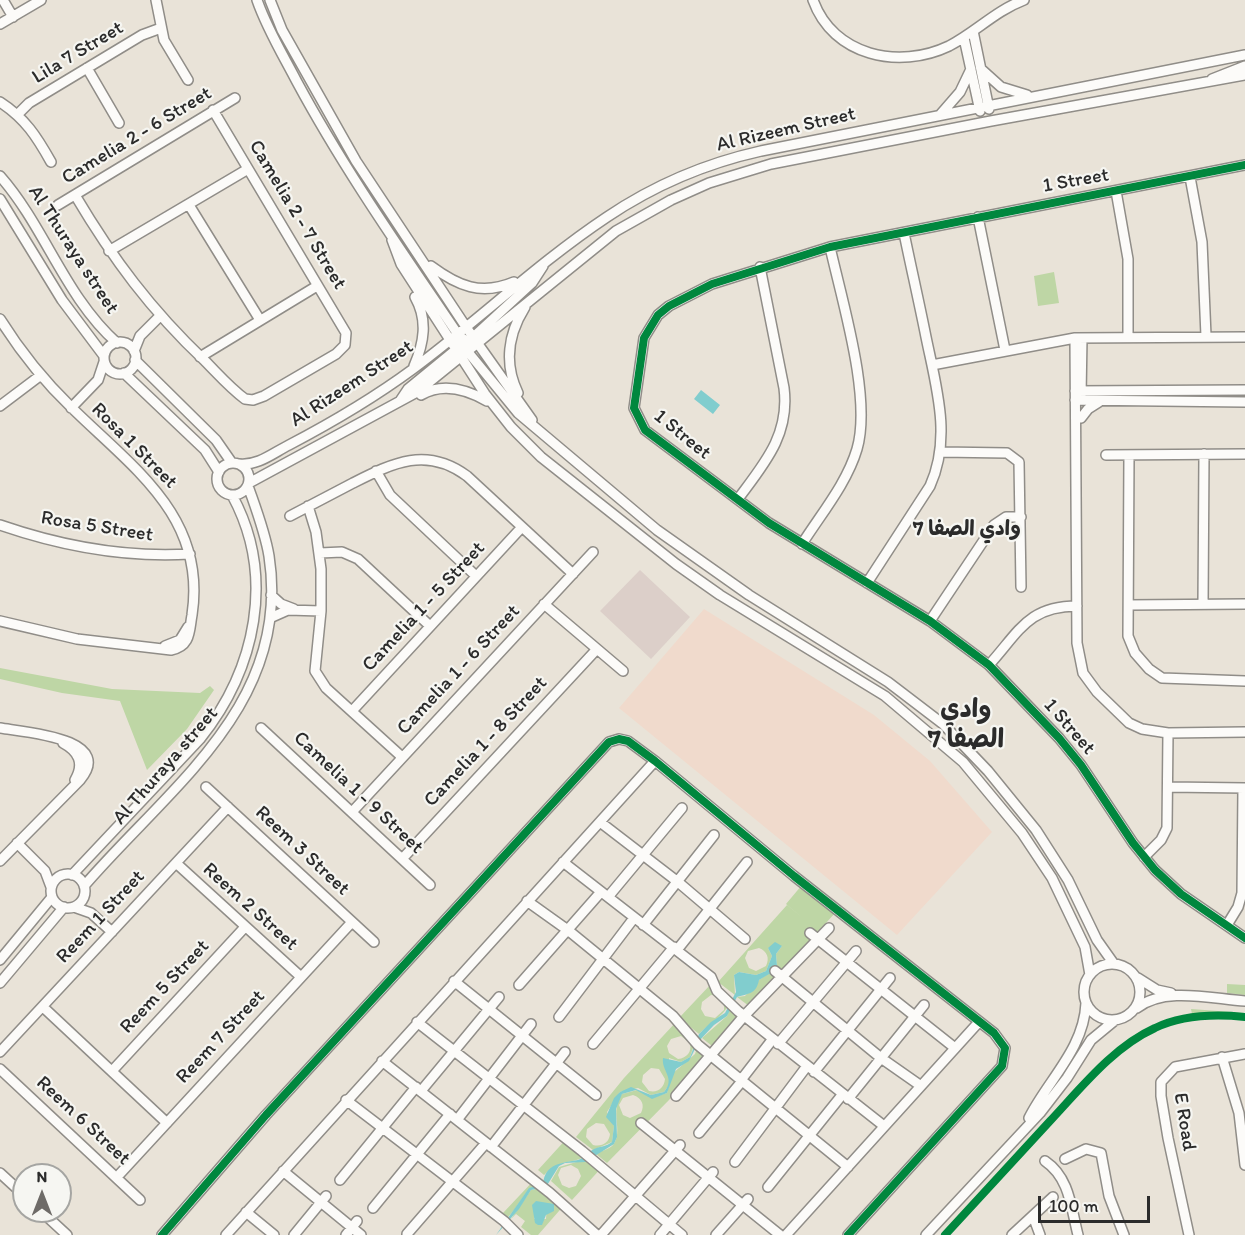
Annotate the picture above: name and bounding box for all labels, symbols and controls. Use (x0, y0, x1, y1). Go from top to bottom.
street label: Lila 7 Street (28, 16, 128, 90)
street label: Camelia 2 - 6 Street (58, 82, 216, 190)
street label: Al Rizeem Street (714, 102, 858, 158)
street label: Camelia 2 - 7 Street (243, 136, 351, 294)
street label: 1 Street (1041, 163, 1111, 199)
street label: Al Thuraya street (22, 181, 124, 319)
street label: Al Rizeem Street (286, 335, 418, 433)
street label: Rosa 1 Street (86, 398, 182, 494)
street label: 1 Street (649, 405, 715, 465)
street label: Rosa 5 Street (39, 506, 155, 548)
district label: وادي الصفا 7 (913, 517, 1021, 543)
street label: Camelia 1 - 5 Street (357, 537, 491, 677)
street label: Camelia 1 - 6 Street (392, 600, 526, 740)
street label: Camelia 1 - 8 Street (419, 672, 553, 812)
district label: وادي الصفا 7 (928, 694, 1004, 756)
street label: 1 Street (1038, 694, 1100, 760)
street label: Al Thuraya street (108, 702, 224, 830)
street label: Camelia 1 - 9 Street (288, 726, 428, 860)
street label: Reem 3 Street (250, 801, 354, 901)
street label: Reem 2 Street (197, 858, 303, 956)
street label: Reem 1 Street (52, 865, 150, 969)
street label: Reem 5 Street (115, 935, 215, 1039)
street label: Reem 7 Street (171, 985, 271, 1089)
street label: Reem 6 Street (31, 1071, 135, 1171)
street label: E Road (1168, 1091, 1200, 1153)
north arrow (12, 1163, 72, 1223)
text: N (37, 1167, 47, 1186)
scale bar (1041, 1184, 1154, 1222)
text: 100 m (1049, 1195, 1099, 1217)

